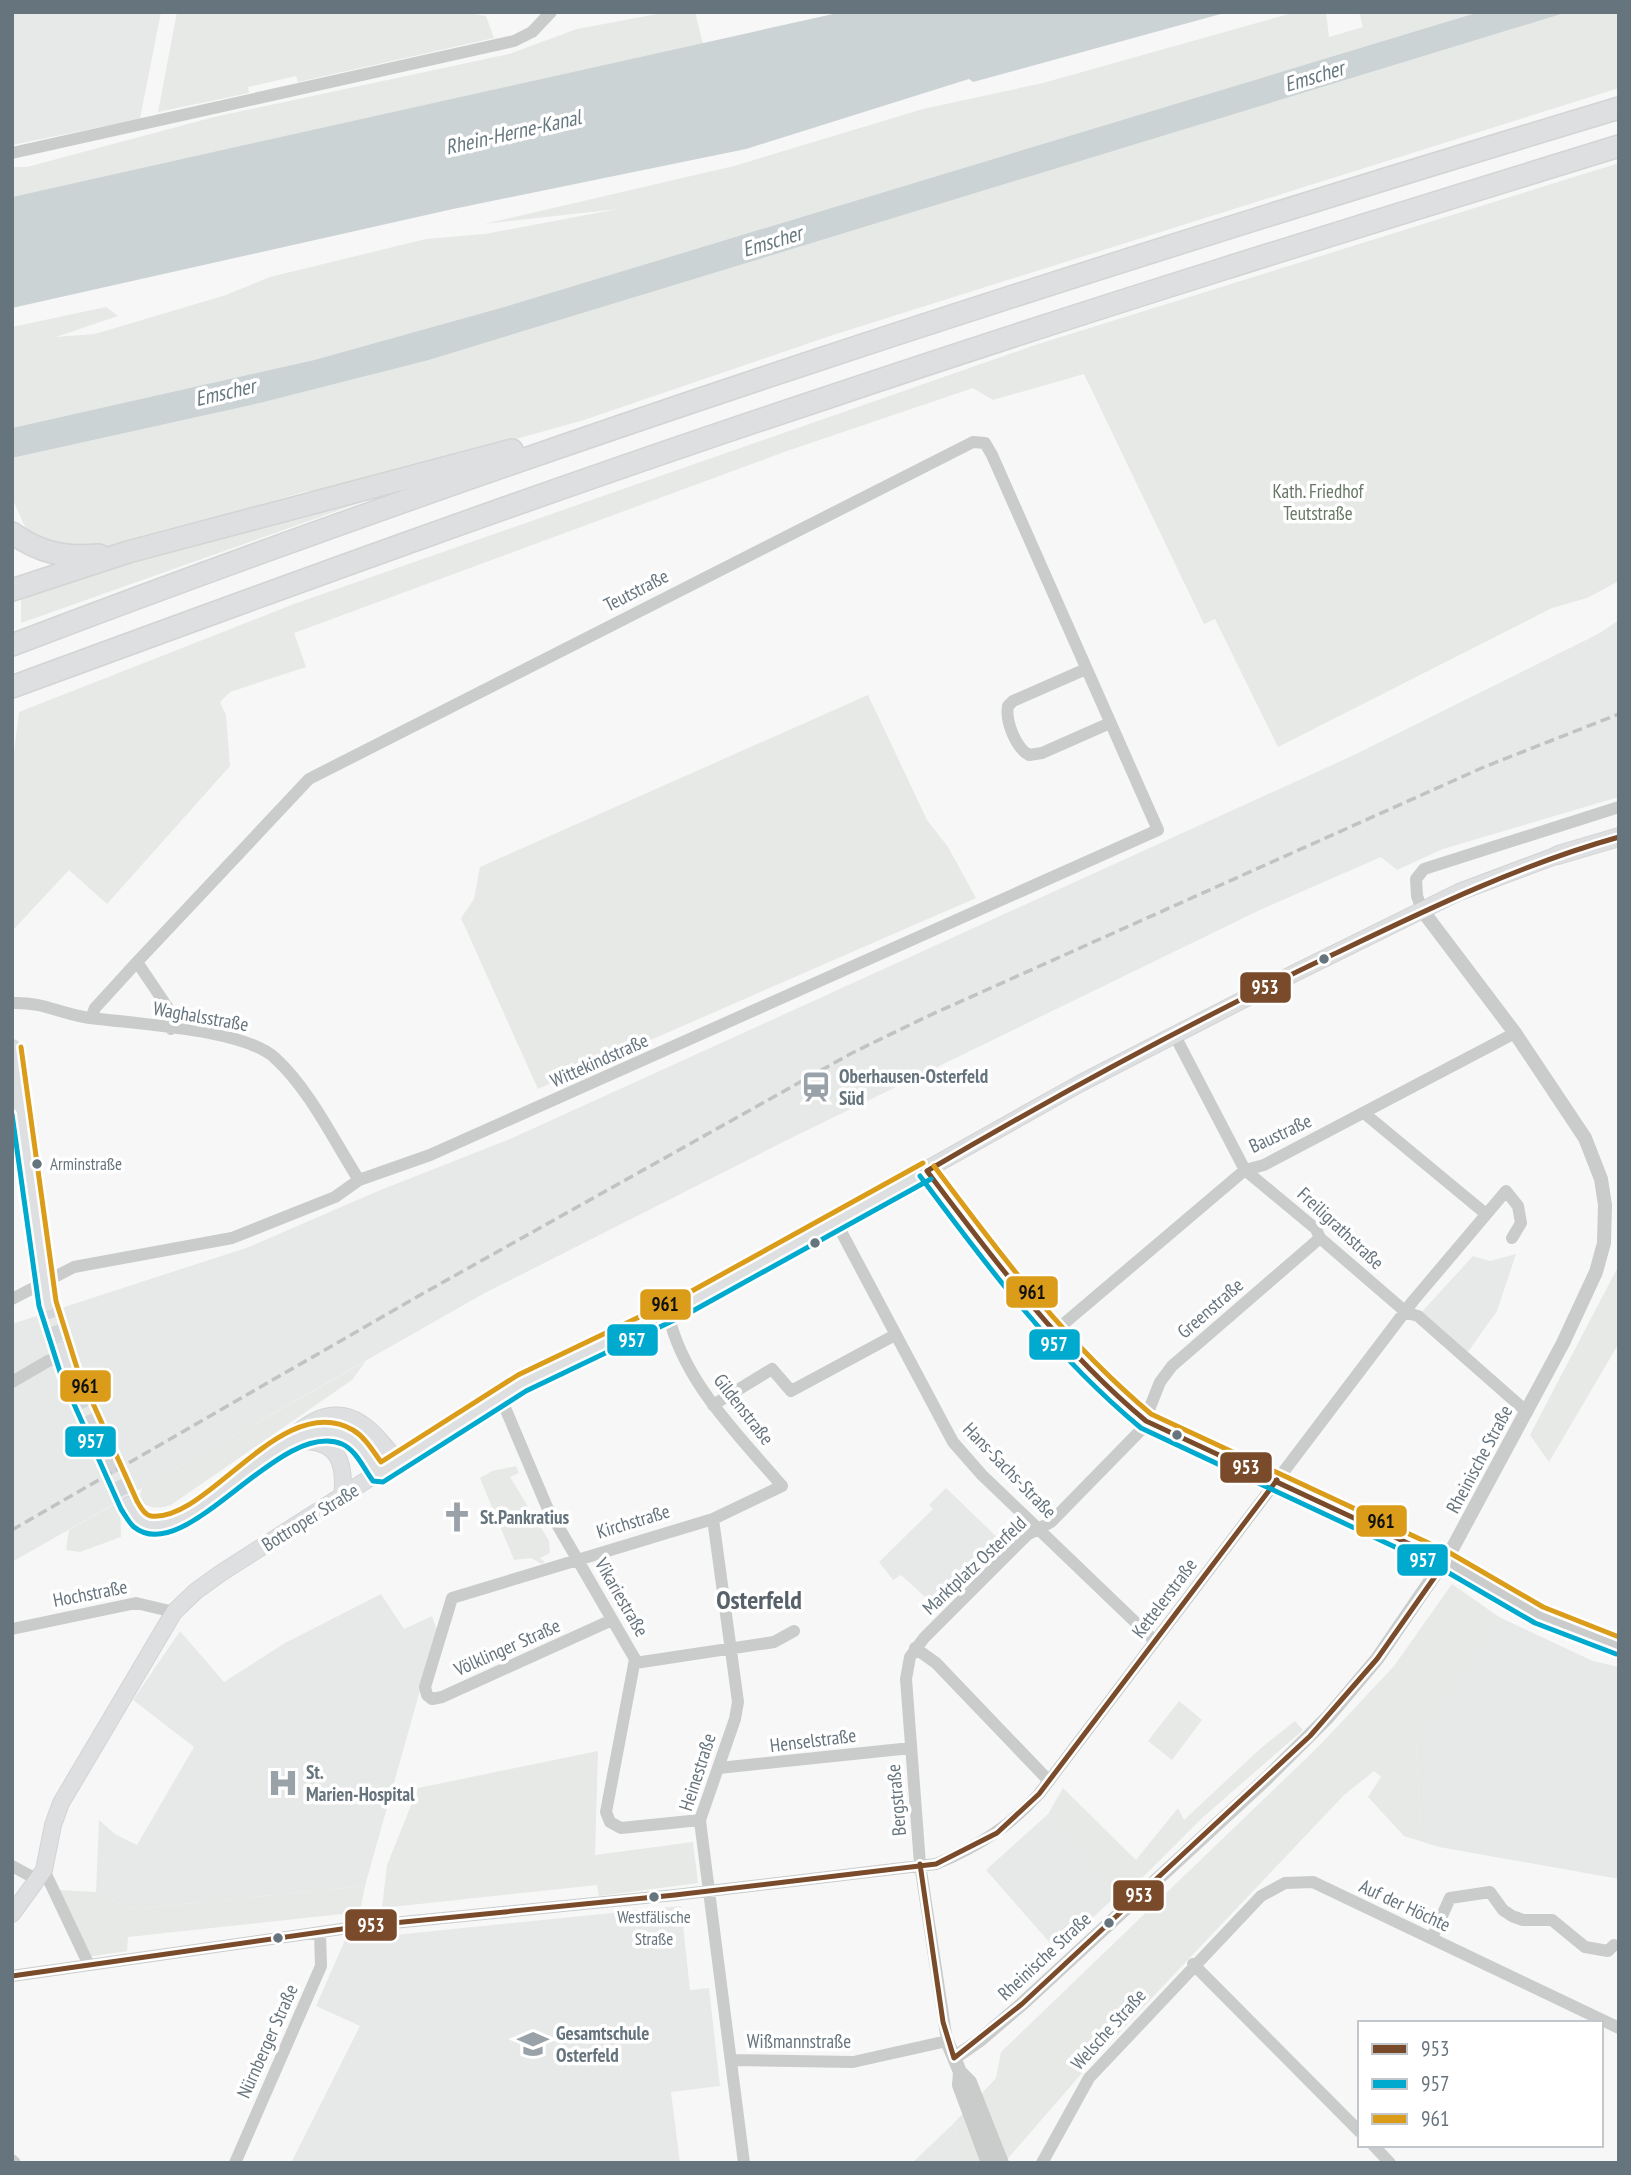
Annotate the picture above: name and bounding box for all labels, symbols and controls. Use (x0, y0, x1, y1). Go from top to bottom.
water label: Emscher (1281, 53, 1350, 98)
water label: Rhein-Herne-Kanal (443, 103, 586, 161)
water label: Emscher (739, 218, 808, 263)
water label: Emscher (192, 371, 261, 412)
park label: Kath. Friedhof Teutstraße (1273, 479, 1365, 525)
street label: Teutstraße (600, 563, 673, 616)
unlabelled marker (1317, 952, 1331, 966)
line badge: 953 (1239, 971, 1292, 1004)
text: 953 (1251, 975, 1279, 999)
street label: Waghalsstraße (151, 996, 251, 1036)
street label: Wittekindstraße (546, 1028, 652, 1092)
place label: Oberhausen-Osterfeld Süd (839, 1064, 988, 1110)
station icon: Oberhausen-Osterfeld Süd (799, 1070, 833, 1104)
street label: Baustraße (1245, 1108, 1315, 1158)
place label: Arminstraße (50, 1153, 122, 1175)
marker: Arminstraße (30, 1157, 44, 1171)
street label: Freiligrathstraße (1293, 1182, 1389, 1274)
unlabelled marker (808, 1236, 822, 1250)
street label: Greenstraße (1172, 1273, 1248, 1343)
line badge: 961 (1005, 1275, 1059, 1309)
text: 961 (1018, 1280, 1046, 1304)
line badge: 961 (639, 1288, 692, 1321)
text: 961 (651, 1292, 679, 1316)
line badge: 957 (606, 1323, 659, 1357)
text: 957 (618, 1328, 646, 1352)
line badge: 957 (1028, 1328, 1081, 1361)
text: 957 (1040, 1332, 1068, 1356)
line badge: 961 (59, 1369, 112, 1403)
street label: Gildenstraße (709, 1369, 779, 1450)
text: 961 (71, 1374, 99, 1398)
street label: Rheinische Straße (1441, 1401, 1518, 1517)
street label: Hans-Sachs-Straße (958, 1417, 1062, 1523)
line badge: 957 (64, 1425, 117, 1458)
unlabelled marker (1170, 1428, 1184, 1442)
text: 957 (77, 1429, 105, 1453)
line badge: 953 (1219, 1451, 1273, 1484)
text: 953 (1232, 1455, 1260, 1479)
street label: Bottroper Straße (257, 1478, 363, 1556)
street label: Kirchstraße (593, 1498, 673, 1543)
church icon: St.Pankratius (440, 1500, 474, 1534)
line badge: 961 (1355, 1504, 1408, 1538)
place label: St.Pankratius (480, 1505, 569, 1529)
text: 961 (1367, 1509, 1395, 1533)
street label: Marktplatz Osterfeld (917, 1511, 1031, 1619)
line badge: 957 (1396, 1543, 1449, 1577)
text: 957 (1409, 1548, 1437, 1572)
street label: Vikariestraße (589, 1553, 654, 1641)
street label: Kettelerstraße (1126, 1553, 1202, 1643)
street label: Hochstraße (51, 1574, 129, 1612)
district label: Osterfeld (716, 1583, 802, 1616)
street label: Völklinger Straße (449, 1613, 564, 1681)
street label: Henselstraße (769, 1723, 858, 1757)
street label: Heinestraße (673, 1730, 721, 1814)
place label: St. Marien-Hospital (306, 1760, 415, 1806)
street label: Bergstraße (881, 1763, 911, 1837)
hospital icon: St. Marien-Hospital (266, 1766, 300, 1800)
street label: Auf der Höchte (1356, 1873, 1455, 1937)
line badge: 953 (1112, 1879, 1165, 1912)
text: 953 (1125, 1883, 1153, 1907)
marker: Westfälische Straße (647, 1890, 661, 1904)
place label: Westfälische Straße (617, 1906, 691, 1950)
street label: Rheinische Straße (992, 1907, 1096, 2005)
line badge: 953 (344, 1908, 398, 1942)
text: 953 (357, 1913, 385, 1937)
unlabelled marker (1102, 1916, 1116, 1930)
unlabelled marker (271, 1931, 285, 1945)
street label: Nürnberger Straße (231, 1980, 303, 2102)
street label: Welsche Straße (1065, 1983, 1151, 2075)
place label: Gesamtschule Osterfeld (556, 2021, 649, 2067)
legend (1358, 2021, 1603, 2147)
school or university icon: Gesamtschule Osterfeld (516, 2027, 550, 2061)
street label: Wißmannstraße (747, 2029, 851, 2053)
text: 953 (1421, 2035, 1449, 2062)
text: 957 (1421, 2070, 1449, 2097)
text: 961 (1421, 2105, 1449, 2132)

